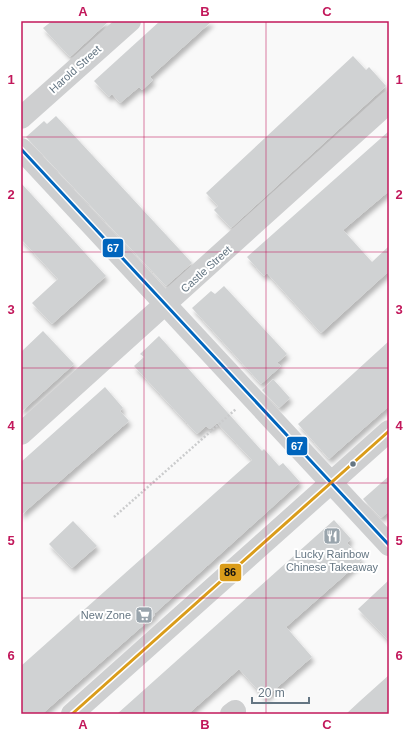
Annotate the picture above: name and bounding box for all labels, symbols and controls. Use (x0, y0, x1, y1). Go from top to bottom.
text: A (78, 4, 88, 19)
text: B (200, 4, 210, 19)
text: C (322, 4, 332, 19)
street label: Harold Street (47, 43, 103, 95)
text: 1 (7, 72, 15, 87)
text: 1 (395, 72, 403, 87)
text: 2 (7, 187, 15, 202)
text: 2 (395, 187, 403, 202)
line badge: 67 (102, 238, 124, 258)
text: 67 (107, 242, 119, 254)
street label: Castle Street (178, 243, 234, 295)
text: 3 (7, 302, 15, 317)
text: 3 (395, 302, 403, 317)
text: 4 (7, 418, 15, 433)
text: 4 (395, 418, 403, 433)
line badge: 67 (286, 436, 308, 456)
text: 67 (291, 440, 303, 452)
unlabelled marker (348, 459, 358, 469)
restaurant icon: Lucky Rainbow Chinese Takeaway (322, 526, 342, 546)
text: 5 (7, 533, 15, 548)
text: 5 (395, 533, 403, 548)
place label: Lucky Rainbow Chinese Takeaway (286, 548, 379, 573)
line badge: 86 (219, 563, 242, 582)
text: 86 (224, 566, 236, 578)
supermarket icon: New Zone (134, 605, 154, 625)
place label: New Zone (81, 609, 131, 621)
text: 6 (7, 648, 15, 663)
text: 6 (395, 648, 403, 663)
scale bar (252, 679, 309, 705)
text: 20 m (258, 686, 285, 700)
text: A (78, 717, 88, 732)
text: B (200, 717, 210, 732)
text: C (322, 717, 332, 732)

